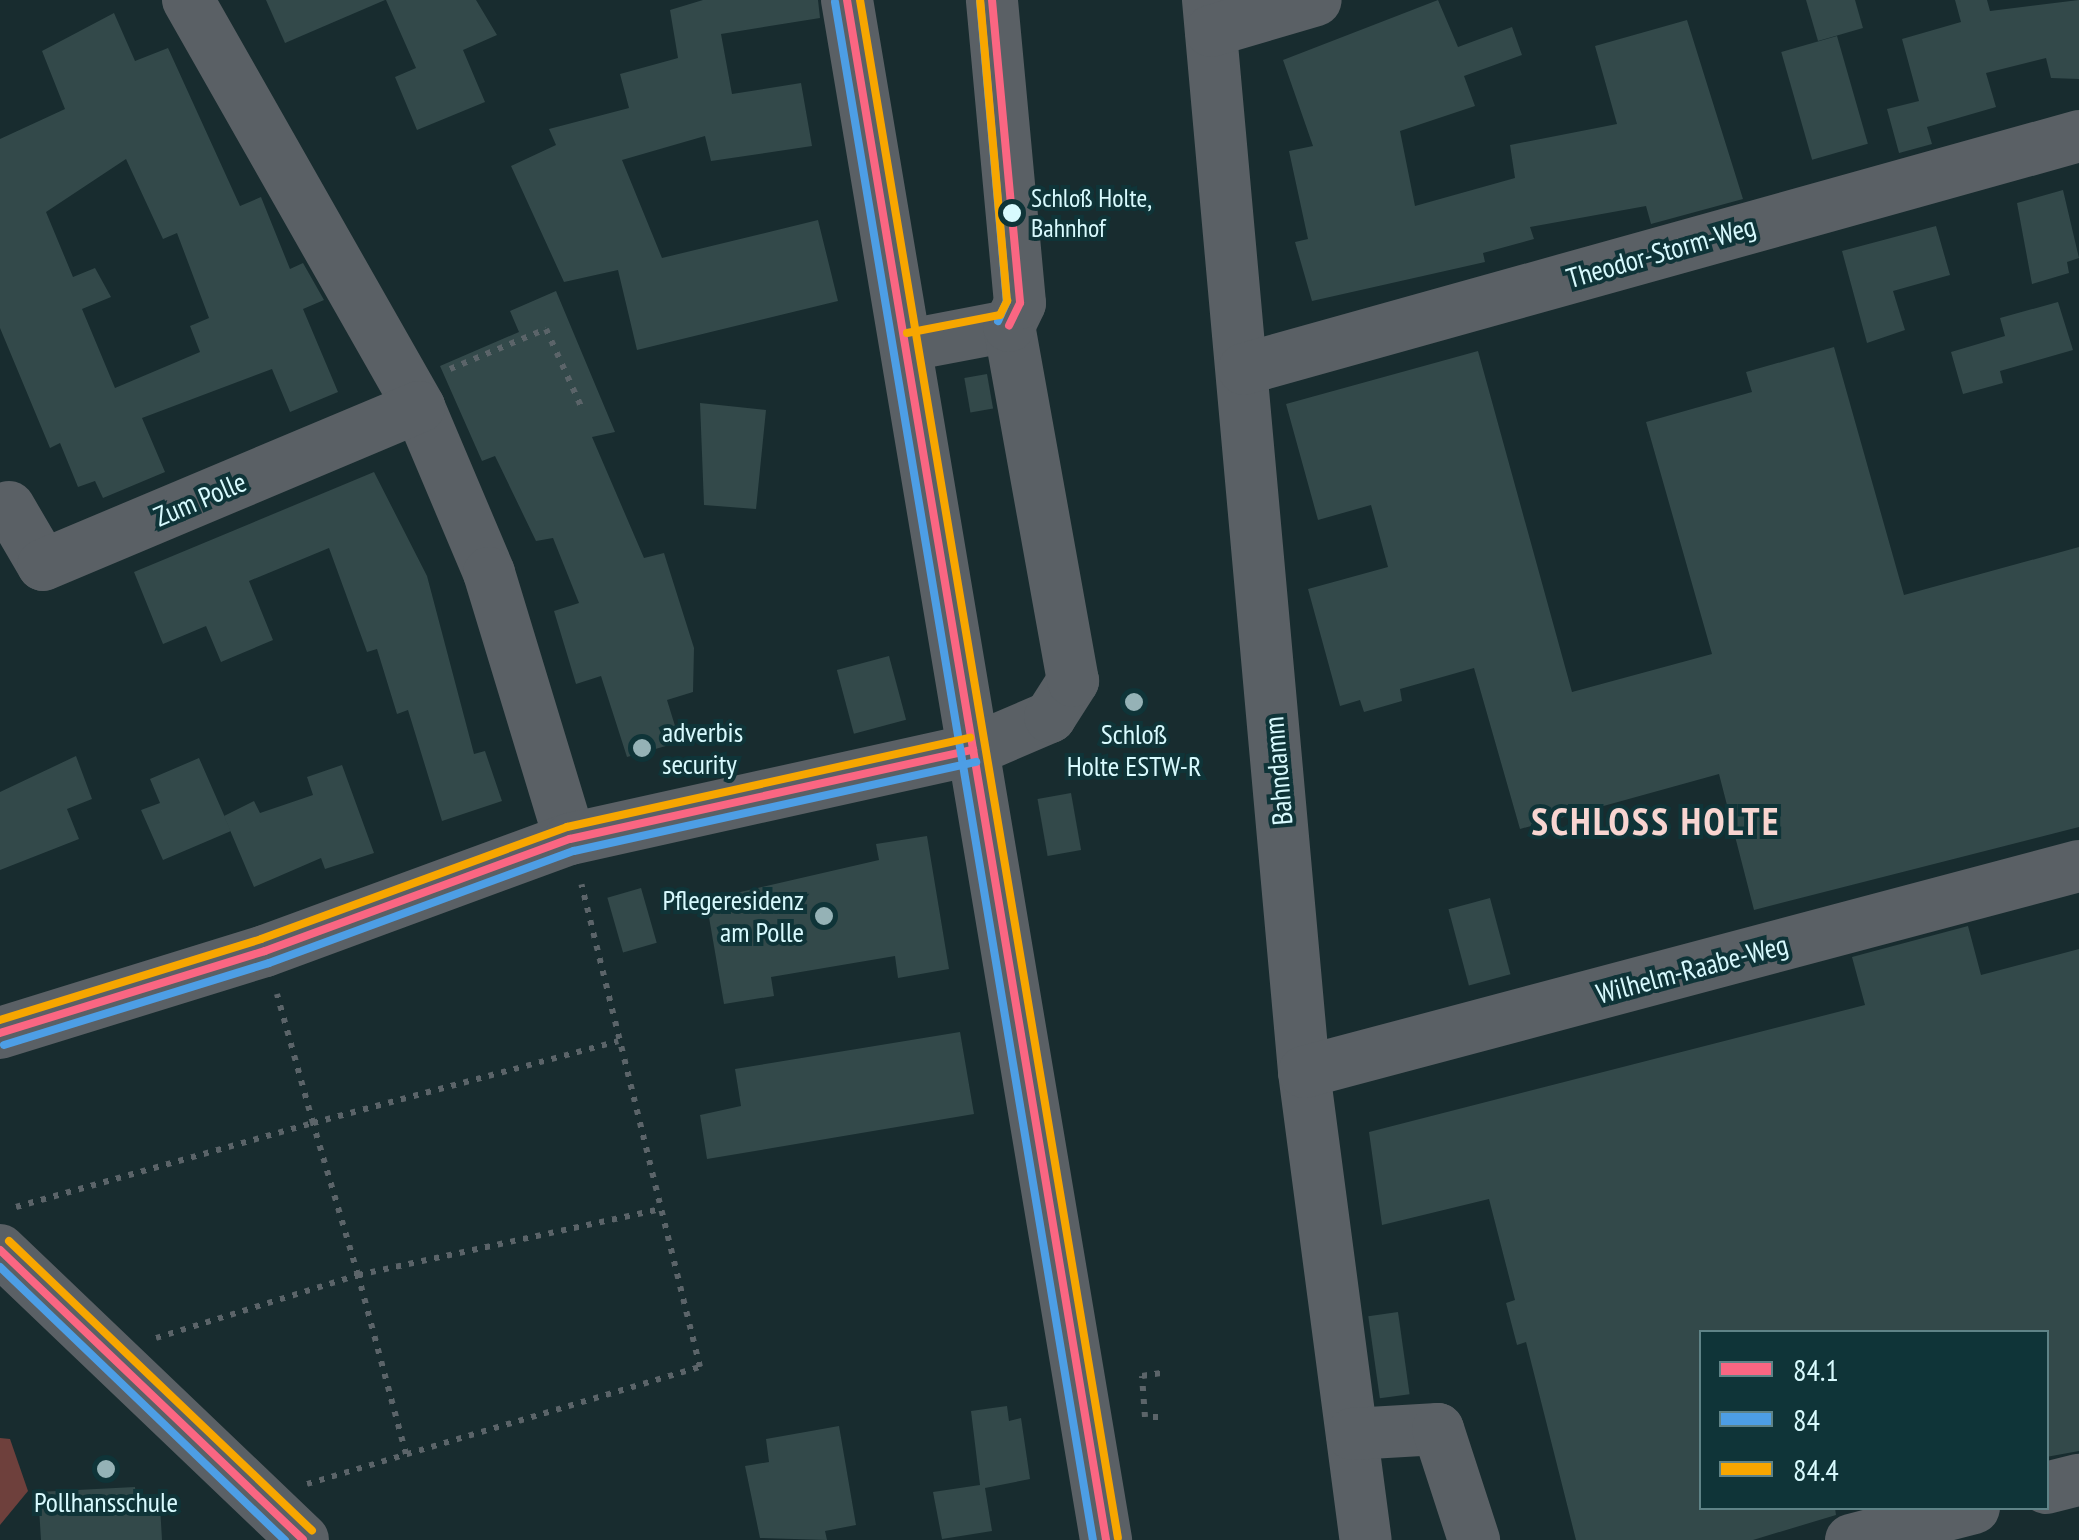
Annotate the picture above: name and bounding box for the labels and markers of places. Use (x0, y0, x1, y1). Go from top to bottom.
place label: Schloß Holte, Bahnhof (1031, 182, 1152, 244)
marker: Schloß Holte, Bahnhof (1002, 203, 1022, 223)
marker: Schloß Holte ESTW-R (1123, 691, 1145, 713)
place label: adverbis security (662, 715, 743, 781)
place label: Schloß Holte ESTW-R (1067, 717, 1201, 783)
marker: adverbis security (631, 737, 653, 759)
place label: Pflegeresidenz am Polle (662, 883, 804, 949)
marker: Pflegeresidenz am Polle (813, 905, 835, 927)
marker: Pollhansschule (95, 1458, 117, 1480)
place label: Pollhansschule (34, 1485, 178, 1519)

